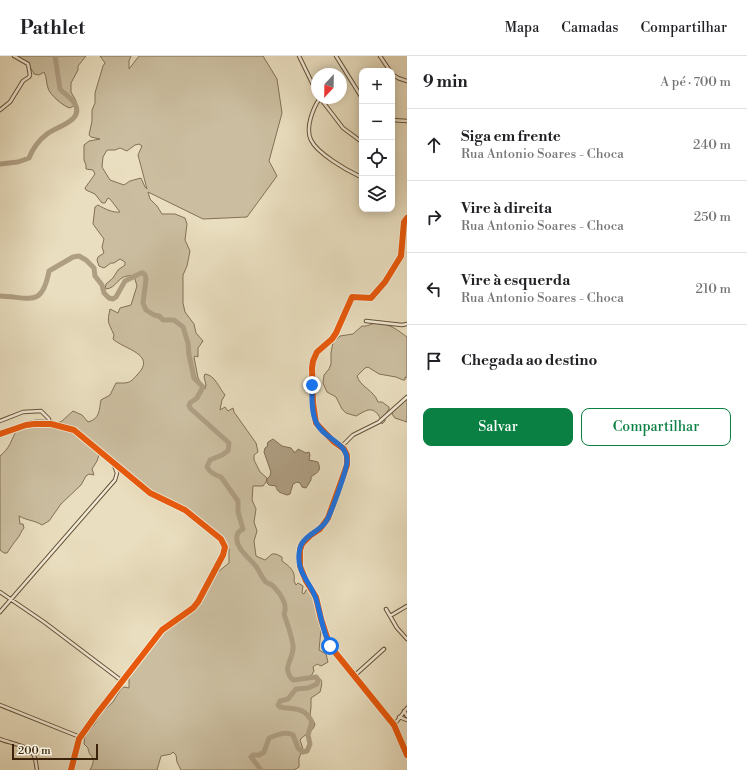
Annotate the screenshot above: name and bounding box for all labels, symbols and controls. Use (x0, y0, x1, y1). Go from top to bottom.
text: Pathlet (20, 16, 85, 40)
text: Mapa (505, 19, 539, 37)
text: Camadas (561, 19, 618, 37)
text: Compartilhar (640, 19, 727, 37)
north arrow (311, 68, 347, 104)
map controls (359, 68, 395, 212)
button: + (359, 68, 395, 104)
text: 9 min (423, 71, 468, 93)
text: A pé · 700 m (660, 74, 731, 90)
button: − (359, 104, 395, 140)
text: Siga em frente (461, 127, 561, 146)
icon: ahead (423, 134, 445, 156)
text: 240 m (693, 137, 731, 153)
button: locate (359, 140, 395, 176)
text: Rua Antonio Soares - Choca (461, 146, 624, 162)
button: layers (359, 176, 395, 212)
text: Vire à direita (461, 199, 552, 218)
icon: right (423, 206, 445, 228)
text: 250 m (694, 209, 731, 225)
text: Rua Antonio Soares - Choca (461, 218, 624, 234)
text: Vire à esquerda (461, 271, 570, 290)
icon: left (423, 278, 445, 300)
text: 210 m (696, 281, 731, 297)
text: Rua Antonio Soares - Choca (461, 290, 624, 306)
icon: arrive (423, 350, 445, 372)
text: Chegada ao destino (461, 351, 597, 370)
route end (303, 376, 321, 394)
button: Salvar (423, 408, 573, 446)
button: Compartilhar (581, 408, 731, 446)
route start (321, 637, 339, 655)
scale bar (12, 742, 98, 761)
text: 200 m (18, 744, 51, 758)

